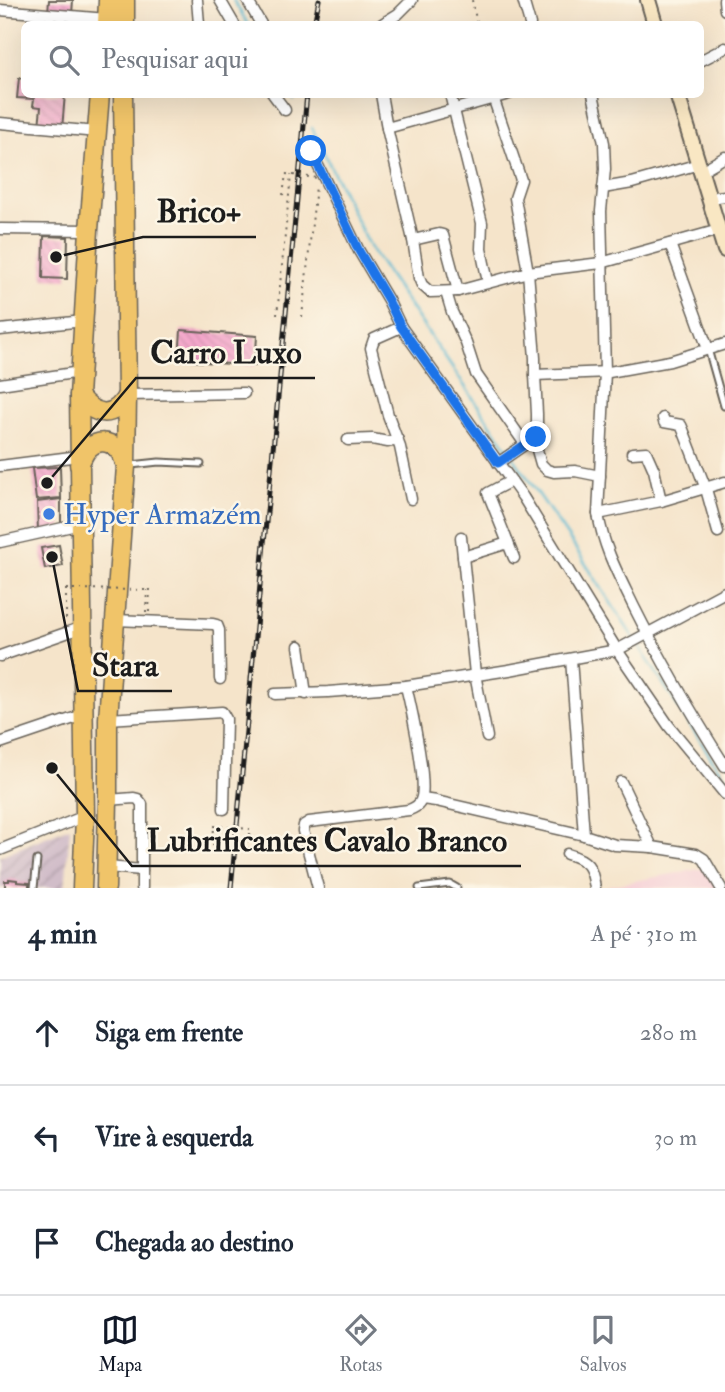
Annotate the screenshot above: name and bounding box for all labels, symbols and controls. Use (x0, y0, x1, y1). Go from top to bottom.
search box (21, 21, 704, 98)
icon: search (45, 41, 83, 79)
text: Pesquisar aqui (101, 44, 249, 76)
route start (295, 135, 326, 166)
callout: Brico+ (143, 184, 256, 237)
text: Brico+ (157, 192, 241, 232)
callout: Carro Luxo (136, 325, 315, 378)
text: Carro Luxo (150, 333, 302, 373)
route end (520, 421, 551, 452)
place label: Hyper Armazém (63, 496, 262, 533)
marker: Hyper Armazém (41, 506, 57, 522)
callout: Stara (78, 638, 172, 691)
text: Stara (92, 646, 159, 686)
callout: Lubrificantes Cavalo Branco (132, 813, 521, 866)
text: Lubrificantes Cavalo Branco (147, 821, 507, 861)
text: 4 min (28, 915, 97, 952)
text: A pé · 310 m (591, 919, 697, 948)
icon: ahead (28, 1014, 66, 1052)
text: Siga em frente (95, 1017, 243, 1049)
text: 280 m (640, 1018, 697, 1047)
icon: left (28, 1119, 66, 1157)
text: Vire à esquerda (95, 1122, 253, 1154)
text: 30 m (654, 1123, 697, 1152)
icon: arrive (28, 1224, 66, 1262)
text: Chegada ao destino (95, 1227, 293, 1259)
tab: Mapa (99, 1311, 142, 1377)
tab: Rotas (339, 1311, 382, 1377)
tab: Salvos (580, 1311, 626, 1377)

